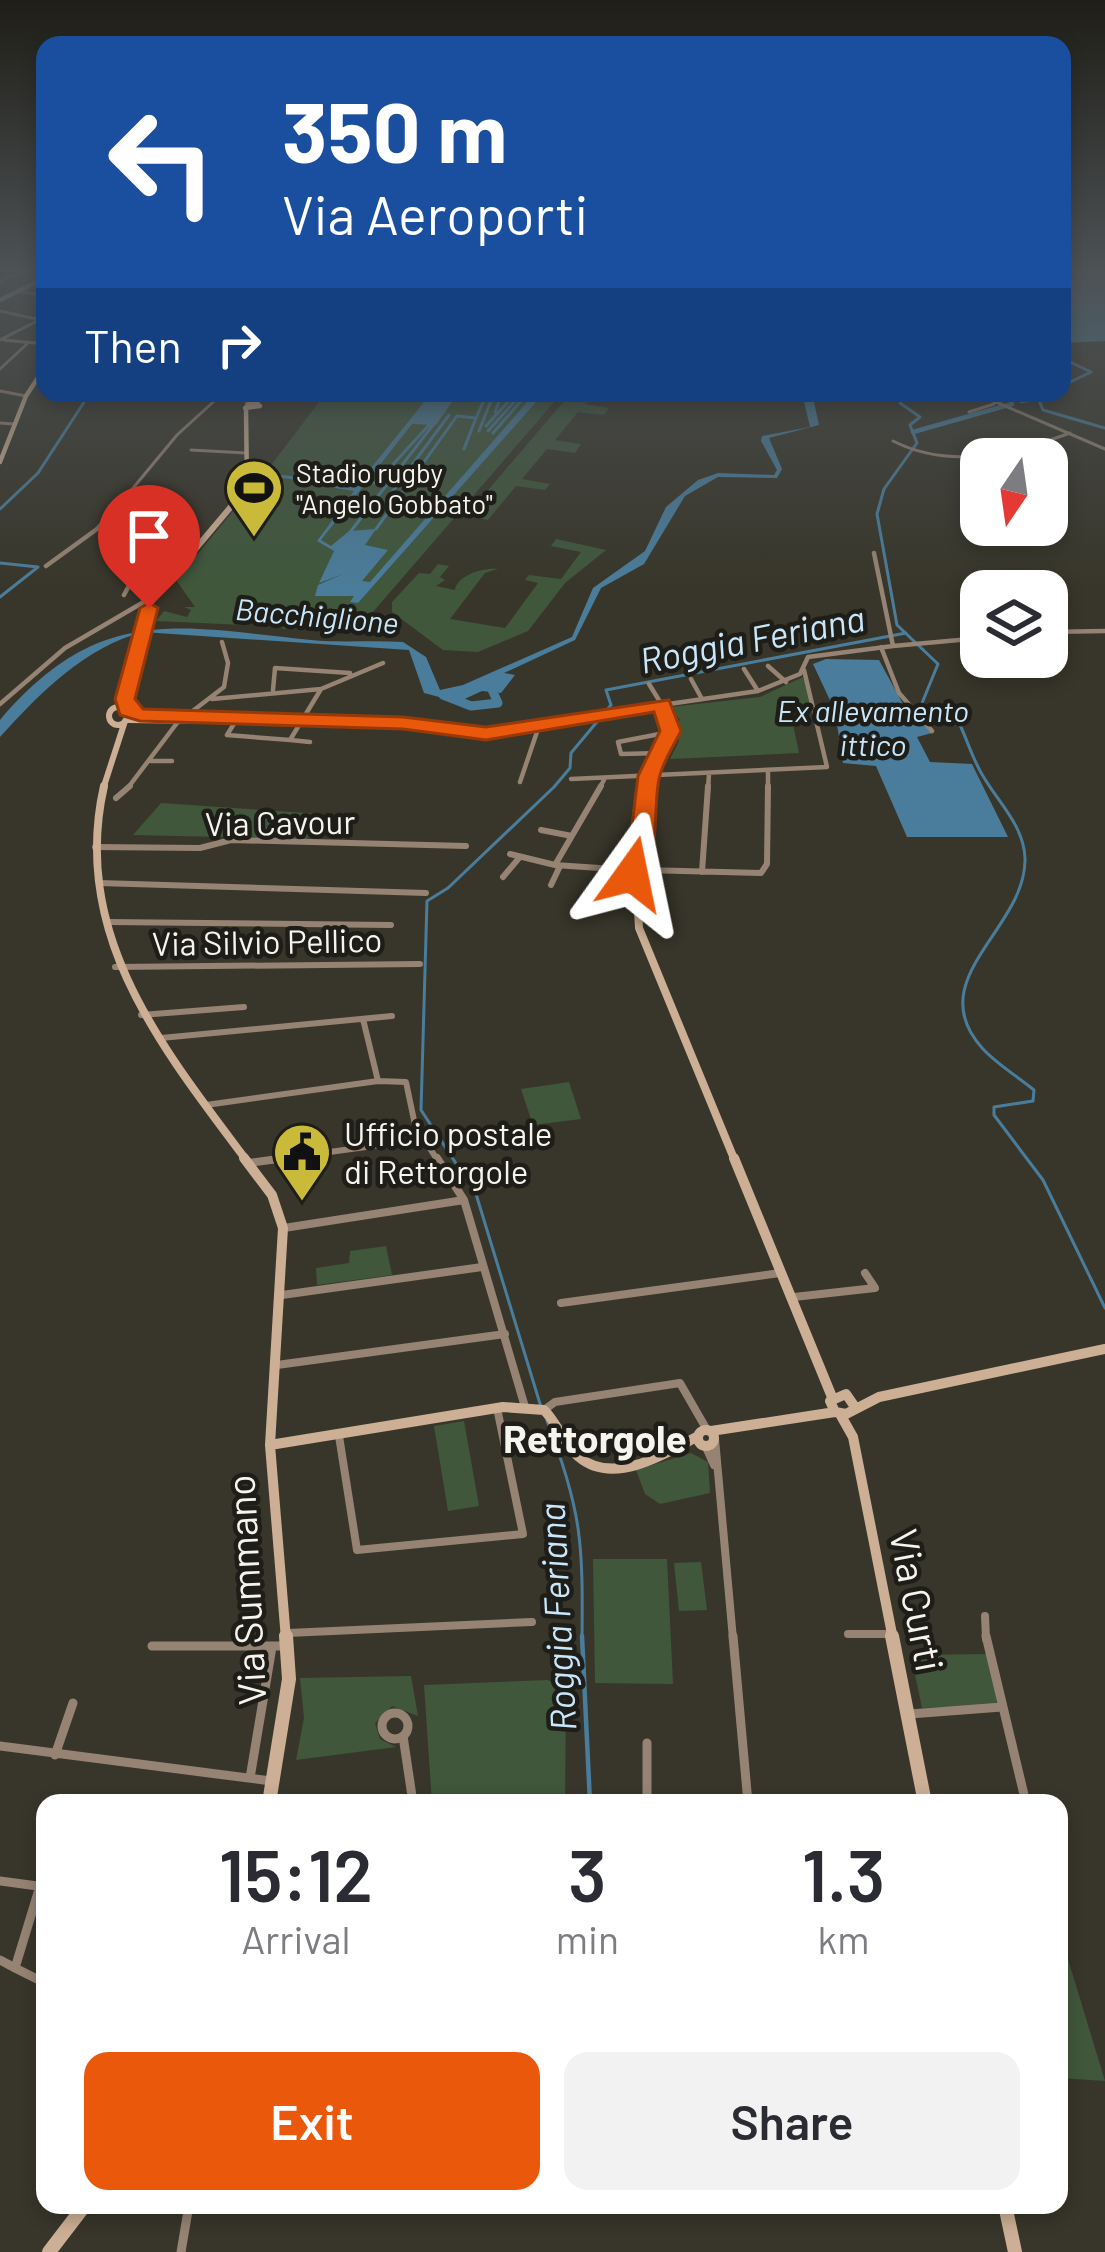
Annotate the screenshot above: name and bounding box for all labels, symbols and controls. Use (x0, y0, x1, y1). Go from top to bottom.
text: 350 m (282, 79, 507, 180)
icon: left (84, 84, 240, 240)
text: Via Aeroporti (282, 181, 588, 246)
icon: right (206, 312, 272, 378)
text: Then (84, 318, 182, 372)
north arrow (960, 438, 1068, 546)
map controls (960, 438, 1068, 678)
place label: Stadio rugby "Angelo Gobbato" (296, 456, 493, 519)
sports icon: Stadio rugby "Angelo Gobbato" (223, 457, 285, 539)
pin (98, 485, 200, 608)
icon: arrive (116, 503, 182, 569)
button: layers (960, 570, 1068, 678)
water label: Bacchiglione (234, 590, 400, 640)
water label: Roggia Feriana (636, 595, 868, 681)
water label: Ex allevamento ittico (777, 692, 969, 762)
street label: Via Cavour (204, 801, 356, 843)
position arrow (569, 811, 695, 937)
street label: Via Silvio Pellico (151, 919, 383, 963)
place label: Ufficio postale di Rettorgole (344, 1113, 552, 1191)
public building icon: Ufficio postale di Rettorgole (271, 1121, 333, 1203)
district label: Rettorgole (503, 1414, 687, 1461)
street label: Via Summano (215, 1474, 275, 1706)
water label: Roggia Feriana (529, 1502, 583, 1732)
street label: Via Curti (881, 1525, 955, 1675)
text: 15:12 (219, 1830, 373, 1916)
text: 3 (568, 1830, 607, 1916)
text: 1.3 (802, 1830, 885, 1916)
text: Arrival (241, 1915, 350, 1962)
text: min (556, 1915, 619, 1962)
text: km (818, 1915, 869, 1962)
button: Exit (84, 2052, 540, 2190)
button: Share (564, 2052, 1020, 2190)

